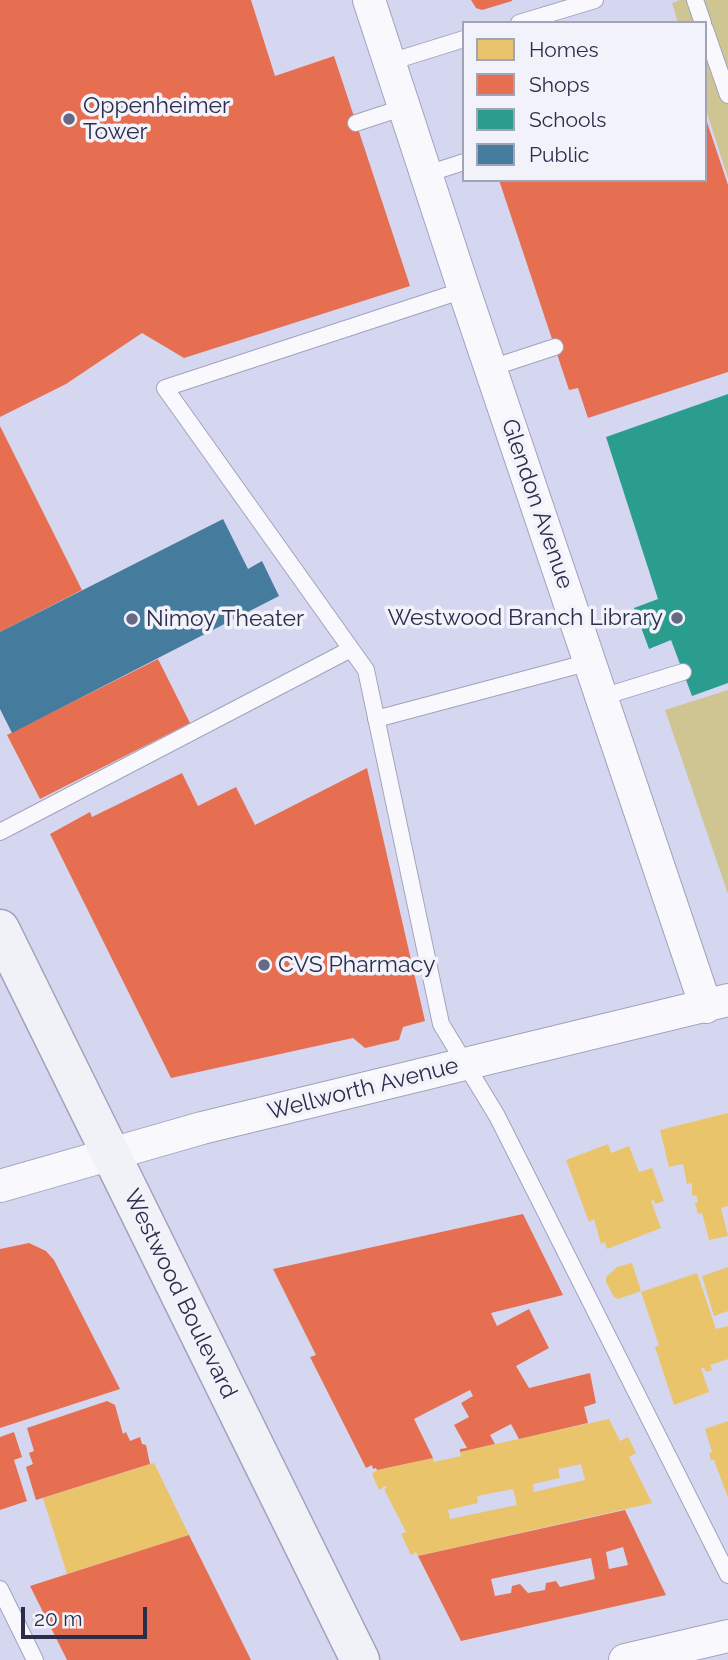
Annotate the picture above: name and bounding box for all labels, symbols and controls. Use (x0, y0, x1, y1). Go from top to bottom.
legend (462, 21, 707, 182)
text: Homes (529, 37, 599, 62)
text: Shops (529, 72, 590, 97)
place label: Oppenheimer Tower (83, 92, 230, 146)
text: Schools (529, 107, 606, 132)
marker: Oppenheimer Tower (61, 111, 77, 127)
text: Public (529, 142, 589, 167)
street label: Glendon Avenue (495, 416, 579, 592)
place label: Westwood Branch Library (387, 604, 663, 632)
place label: Nimoy Theater (146, 605, 304, 633)
marker: Westwood Branch Library (669, 610, 685, 626)
marker: Nimoy Theater (124, 611, 140, 627)
place label: CVS Pharmacy (278, 951, 435, 979)
marker: CVS Pharmacy (256, 957, 272, 973)
street label: Wellworth Avenue (265, 1052, 461, 1126)
street label: Westwood Boulevard (117, 1185, 243, 1403)
scale bar (24, 1594, 150, 1638)
text: 20 m (34, 1606, 82, 1631)

